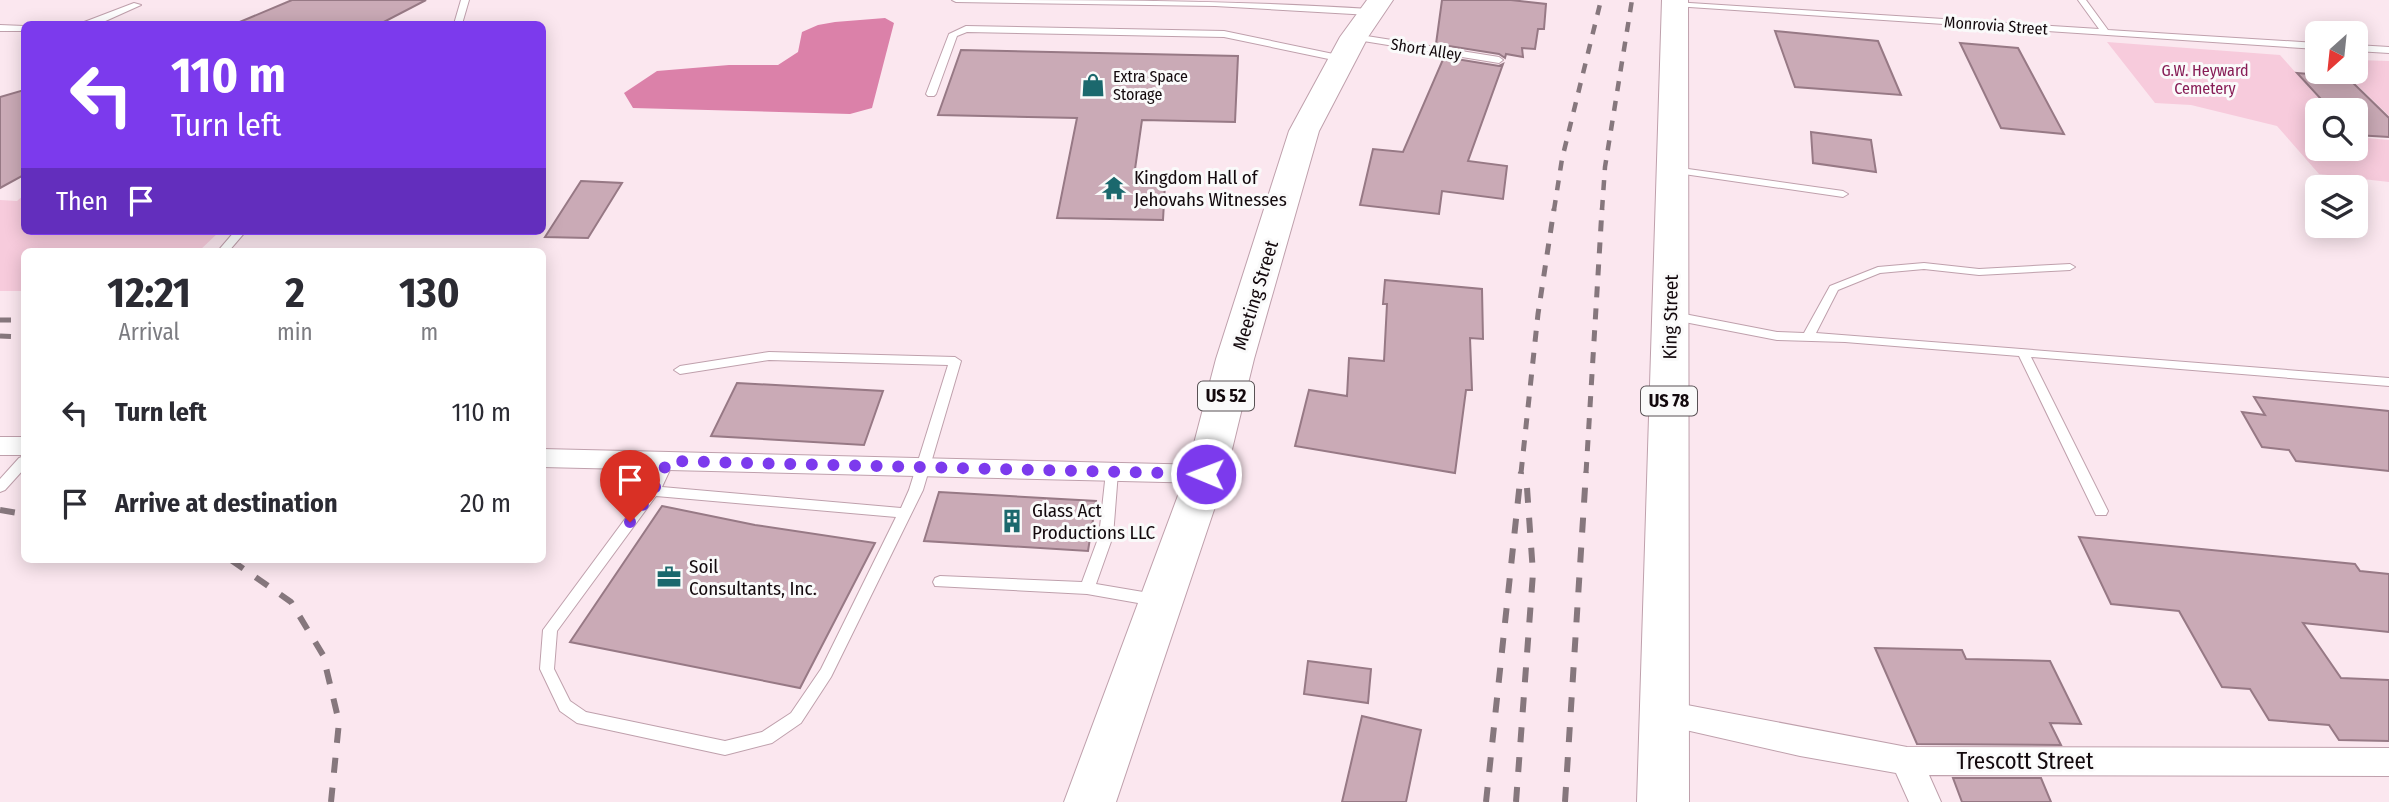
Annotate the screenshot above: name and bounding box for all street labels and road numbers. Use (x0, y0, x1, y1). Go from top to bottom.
street label: Monrovia Street (1944, 12, 2049, 39)
street label: Short Alley (1389, 35, 1463, 65)
street label: Meeting Street (1228, 237, 1283, 353)
street label: King Street (1658, 274, 1683, 360)
road number: US 52 (1198, 382, 1254, 410)
road number: US 78 (1641, 386, 1697, 416)
street label: Trescott Street (1956, 747, 2094, 775)

